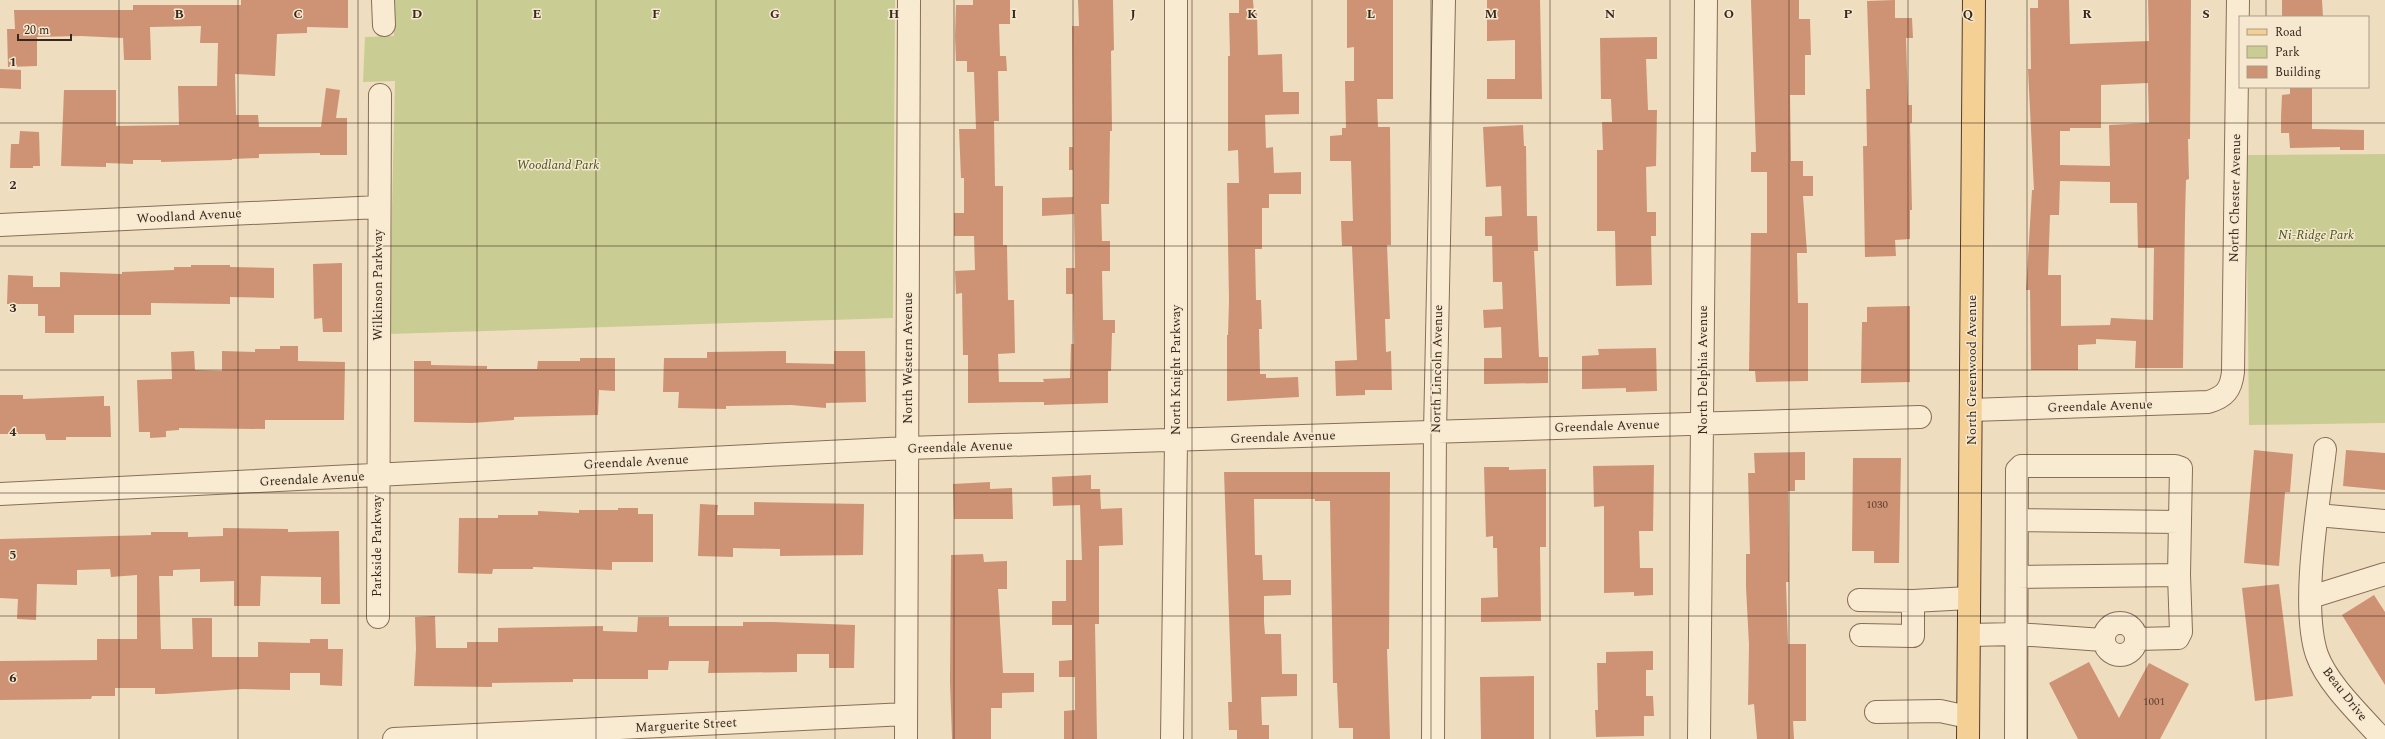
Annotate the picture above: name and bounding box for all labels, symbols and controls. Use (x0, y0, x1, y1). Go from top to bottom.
text: B (174, 4, 184, 24)
text: C (293, 4, 303, 24)
text: D (412, 4, 422, 24)
text: E (533, 4, 542, 24)
text: F (652, 4, 660, 24)
text: G (770, 4, 780, 24)
text: H (889, 4, 900, 24)
text: I (1011, 4, 1017, 24)
text: J (1130, 4, 1136, 24)
text: K (1247, 4, 1257, 24)
text: L (1367, 4, 1375, 24)
text: M (1485, 4, 1498, 24)
text: N (1605, 4, 1616, 24)
text: O (1724, 4, 1734, 24)
text: P (1844, 4, 1853, 24)
text: Q (1963, 4, 1974, 24)
text: R (2082, 4, 2092, 24)
text: S (2202, 4, 2210, 24)
scale bar (18, 16, 71, 42)
legend (2239, 16, 2369, 88)
text: 20 m (24, 21, 49, 40)
text: Road (2275, 23, 2302, 42)
text: Park (2275, 43, 2300, 62)
text: 1 (9, 52, 17, 72)
text: Building (2275, 63, 2321, 82)
street label: North Chester Avenue (2224, 133, 2246, 263)
park label: Woodland Park (517, 155, 599, 175)
text: 2 (9, 175, 17, 195)
street label: Woodland Avenue (136, 203, 242, 229)
park label: Ni-Ridge Park (2278, 225, 2354, 245)
street label: Wilkinson Parkway (368, 228, 388, 341)
street label: North Western Avenue (898, 292, 918, 424)
street label: North Greenwood Avenue (1962, 295, 1982, 445)
text: 3 (9, 298, 17, 318)
street label: North Knight Parkway (1166, 304, 1186, 435)
street label: North Lincoln Avenue (1426, 305, 1448, 433)
street label: North Delphia Avenue (1693, 305, 1713, 435)
street label: Greendale Avenue (2047, 394, 2153, 418)
street label: Greendale Avenue (1554, 414, 1660, 438)
text: 4 (9, 422, 17, 442)
street label: Greendale Avenue (1230, 425, 1336, 449)
street label: Greendale Avenue (907, 435, 1013, 459)
street label: Greendale Avenue (583, 449, 689, 475)
street label: Greendale Avenue (259, 466, 365, 492)
street label: Parkside Parkway (367, 494, 387, 597)
house number: 1030 (1866, 496, 1888, 513)
text: 5 (9, 545, 17, 565)
street label: Beau Drive (2317, 663, 2373, 725)
text: 6 (9, 668, 17, 688)
house number: 1001 (2143, 693, 2165, 710)
street label: Marguerite Street (634, 712, 738, 738)

